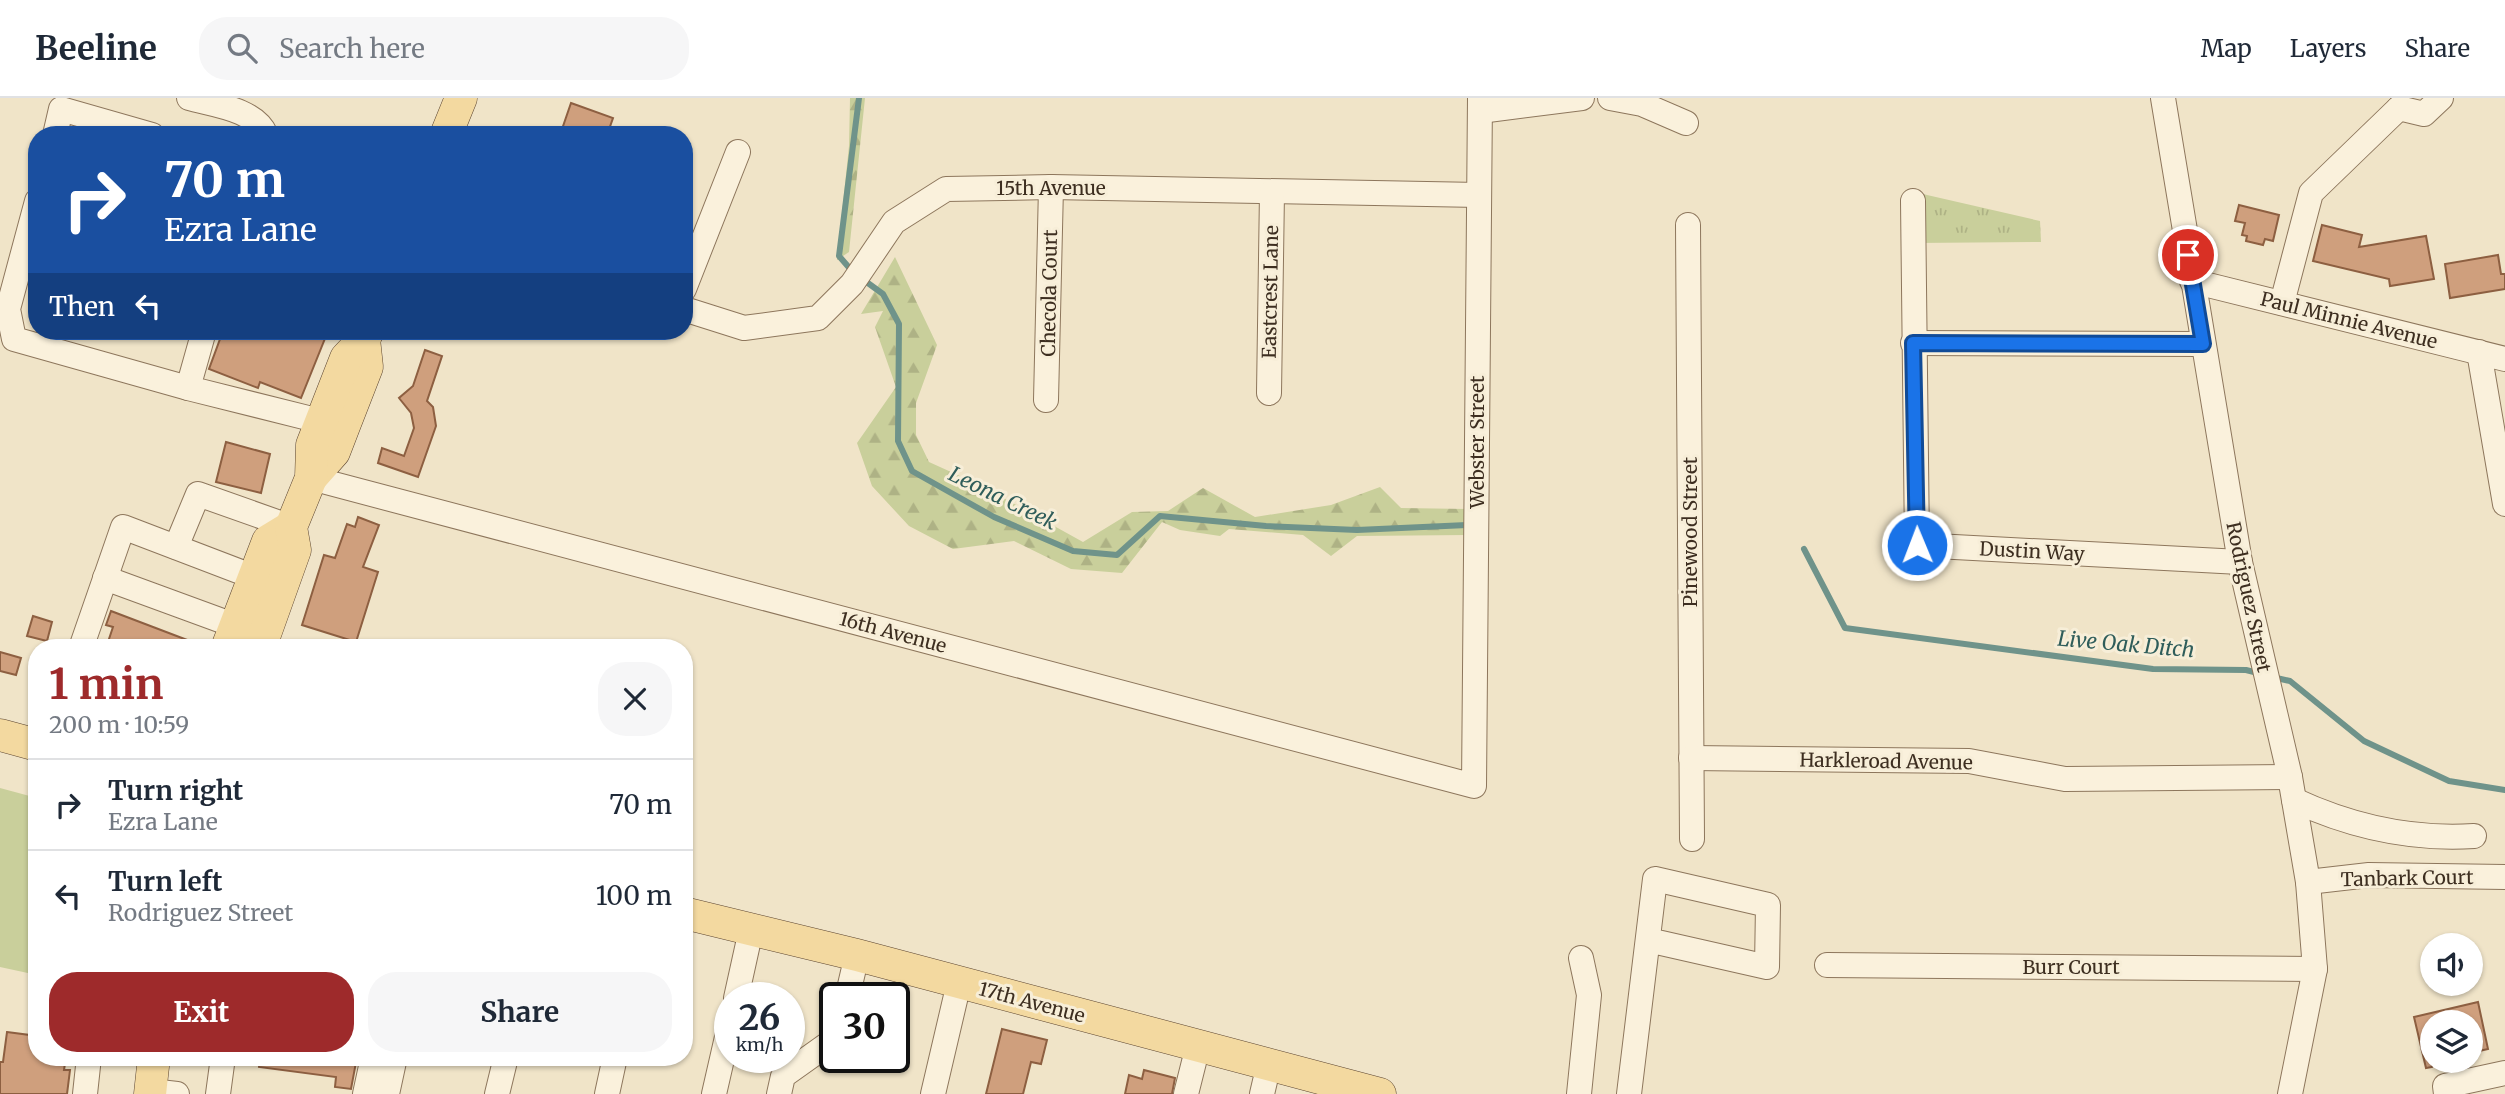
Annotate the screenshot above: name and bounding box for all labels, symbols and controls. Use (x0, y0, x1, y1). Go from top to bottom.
search box (199, 17, 689, 80)
text: Beeline (35, 28, 157, 69)
icon: search (223, 29, 261, 67)
text: Search here (279, 32, 425, 65)
text: Map (2201, 33, 2252, 64)
text: Layers (2290, 33, 2366, 64)
text: Share (2404, 33, 2470, 64)
text: 70 m (164, 149, 285, 210)
icon: right (49, 154, 140, 245)
street label: 15th Avenue (996, 176, 1106, 200)
text: Ezra Lane (164, 210, 317, 250)
street label: Eastcrest Lane (1257, 225, 1283, 359)
pin (2158, 225, 2218, 285)
street label: Checola Court (1036, 229, 1062, 357)
icon: arrive (2169, 236, 2207, 274)
street label: Paul Minnie Avenue (2258, 286, 2440, 354)
icon: left (129, 287, 167, 325)
text: Then (49, 290, 115, 323)
street label: Webster Street (1465, 375, 1489, 510)
street label: Pinewood Street (1678, 456, 1702, 607)
water label: Leona Creek (944, 460, 1062, 536)
position arrow (1880, 508, 1954, 582)
street label: Rodriguez Street (2221, 520, 2277, 675)
street label: Dustin Way (1979, 536, 2085, 566)
street label: 16th Avenue (837, 606, 949, 658)
water label: Live Oak Ditch (2056, 625, 2196, 663)
text: 1 min (49, 658, 163, 710)
button: close (598, 662, 672, 736)
text: 200 m · 10:59 (49, 710, 189, 739)
street label: Harkleroad Avenue (1799, 747, 1973, 775)
text: Turn right (108, 774, 243, 807)
icon: right (49, 786, 87, 824)
text: 70 m (609, 788, 672, 821)
text: Ezra Lane (108, 807, 218, 836)
text: Turn left (108, 865, 222, 898)
street label: Tanbark Court (2340, 865, 2474, 891)
icon: left (49, 877, 87, 915)
text: 100 m (596, 879, 672, 912)
text: Rodriguez Street (108, 898, 293, 927)
map controls (2420, 933, 2483, 1073)
button: sound (2420, 933, 2483, 996)
street label: Burr Court (2022, 955, 2120, 979)
button: Exit (49, 972, 354, 1052)
button: Share (368, 972, 672, 1052)
street label: 17th Avenue (976, 976, 1088, 1028)
speed limit sign: 30 (819, 982, 910, 1073)
text: 26 (739, 996, 780, 1040)
button: layers (2420, 1010, 2483, 1073)
text: km/h (736, 1033, 783, 1056)

